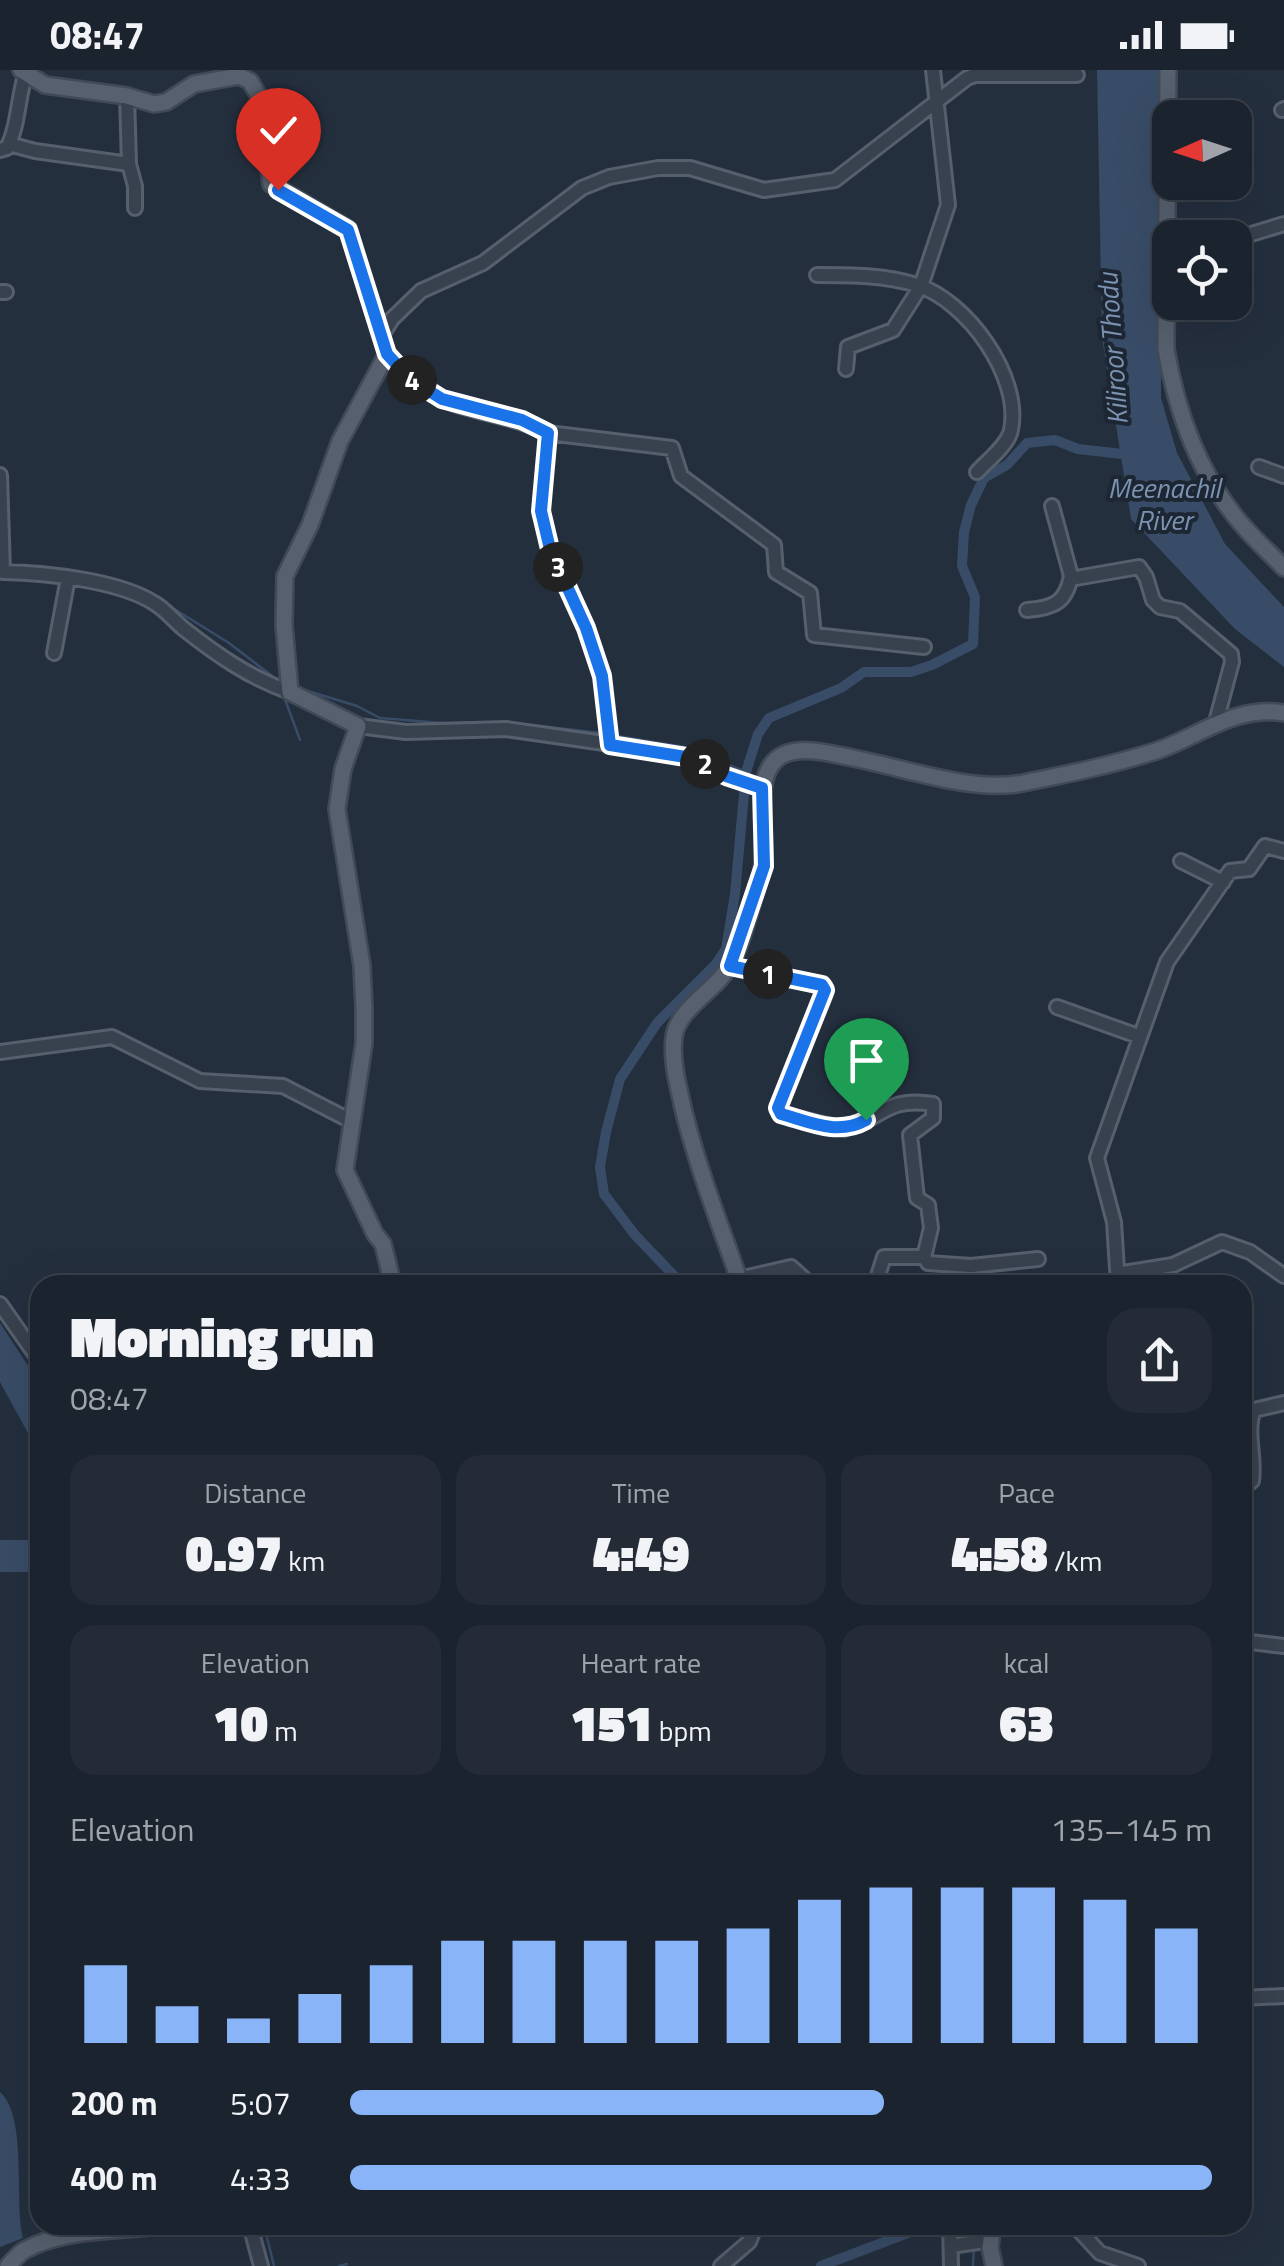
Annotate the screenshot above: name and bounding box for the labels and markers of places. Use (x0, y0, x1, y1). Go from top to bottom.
pin (236, 88, 321, 191)
pin: 4 (387, 355, 437, 405)
pin: 3 (533, 542, 583, 592)
pin: 2 (680, 739, 730, 789)
pin: 1 (743, 949, 793, 999)
pin (824, 1018, 909, 1121)

